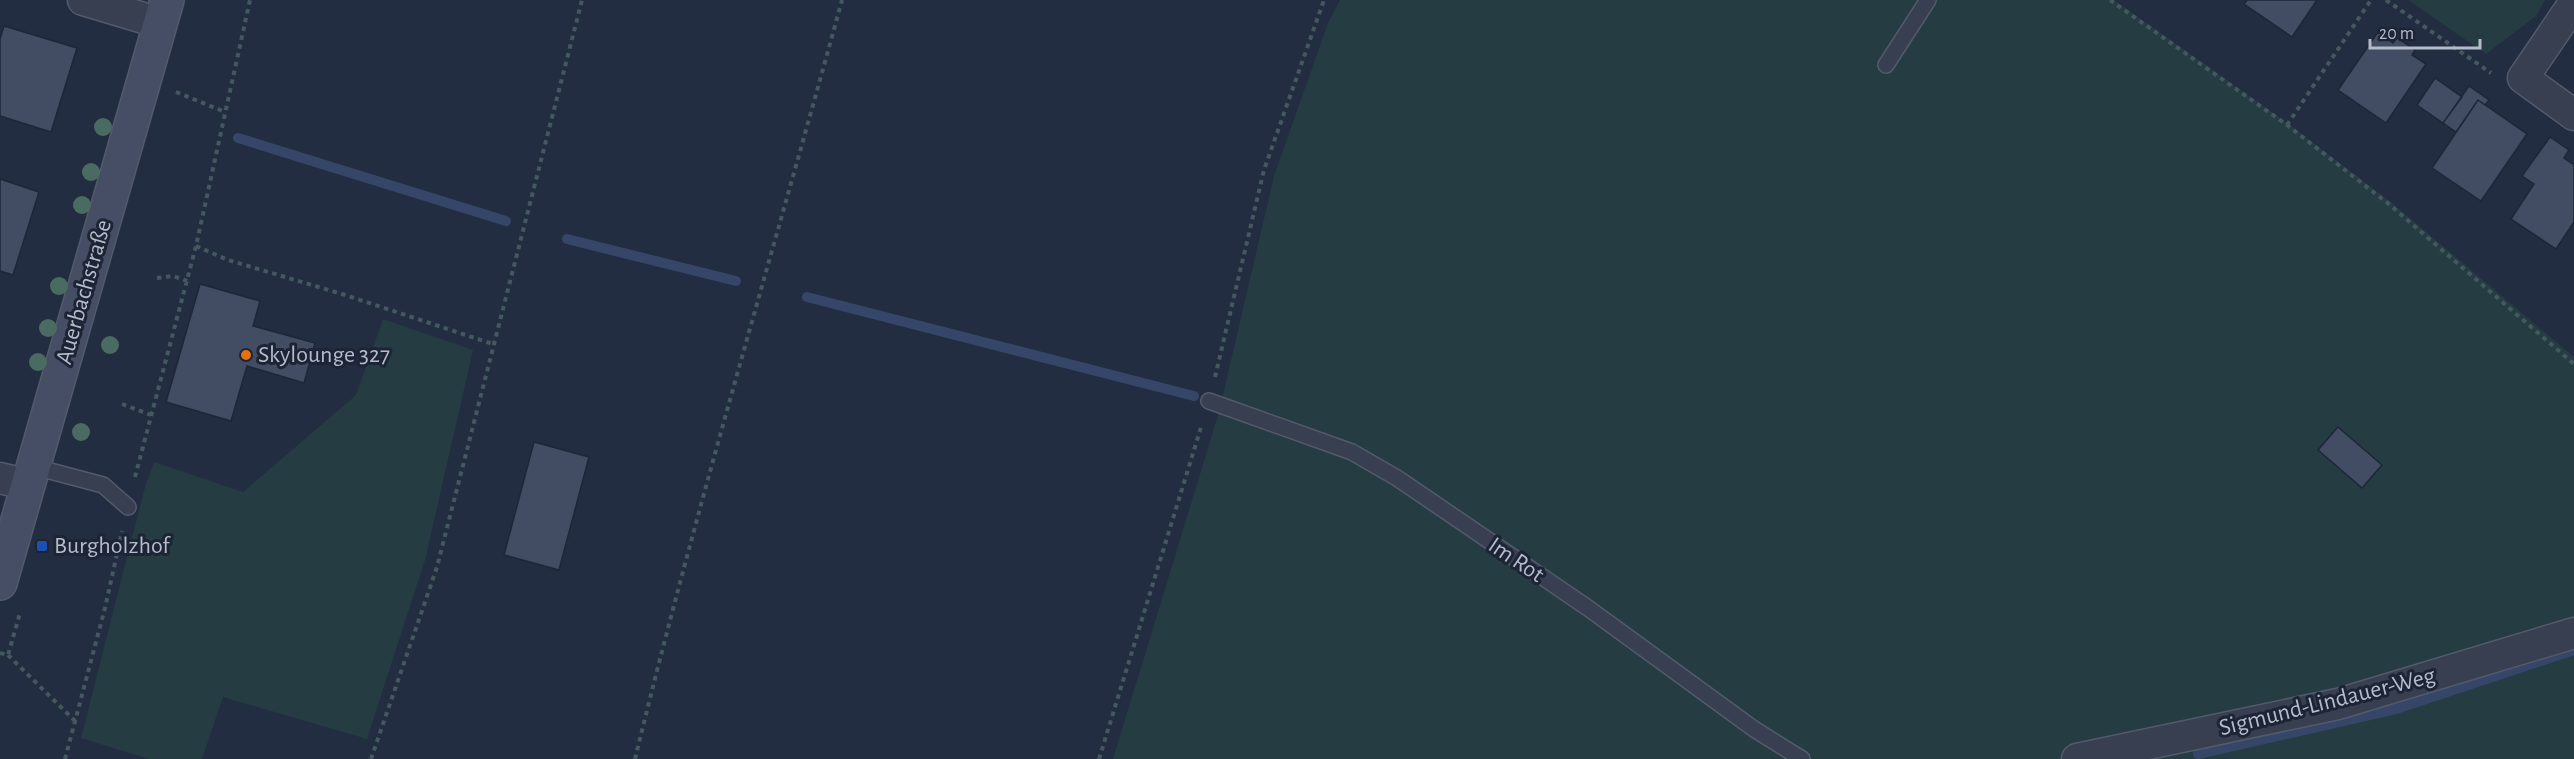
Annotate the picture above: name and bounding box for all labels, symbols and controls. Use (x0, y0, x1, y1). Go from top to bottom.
scale bar (2370, 12, 2480, 50)
text: 20 m (2379, 25, 2414, 43)
street label: Auerbachstraße (52, 217, 116, 367)
place label: Skylounge 327 (258, 343, 390, 367)
marker: Skylounge 327 (239, 348, 253, 362)
street label: Im Rot (1484, 533, 1548, 587)
place label: Burgholzhof (54, 534, 171, 558)
marker: Burgholzhof (35, 539, 49, 553)
street label: Sigmund-Lindauer-Weg (2217, 663, 2438, 740)

